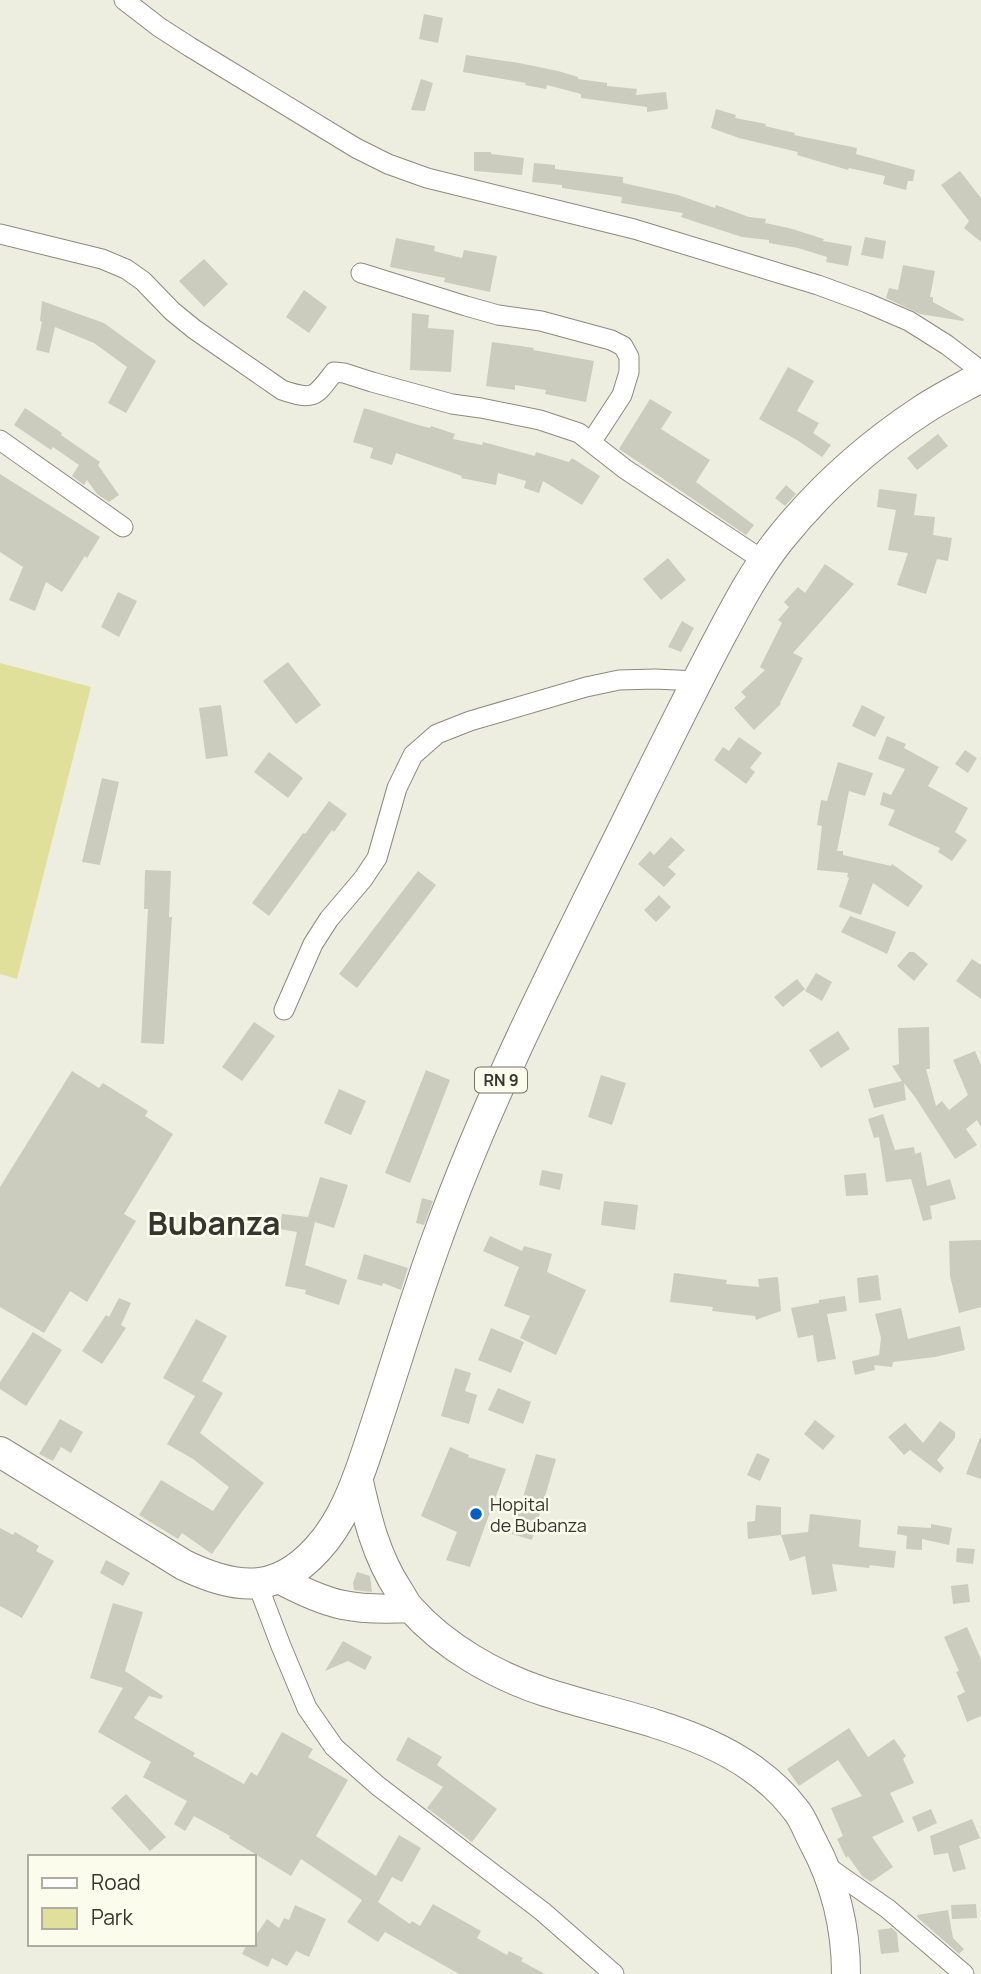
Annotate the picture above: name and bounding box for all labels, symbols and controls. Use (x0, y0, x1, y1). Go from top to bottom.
road number: RN 9 (475, 1068, 527, 1092)
district label: Bubanza (148, 1201, 280, 1245)
place label: Hopital de Bubanza (490, 1492, 587, 1537)
marker: Hopital de Bubanza (468, 1506, 484, 1522)
legend (28, 1855, 256, 1946)
text: Road (91, 1868, 141, 1896)
text: Park (91, 1903, 133, 1931)

